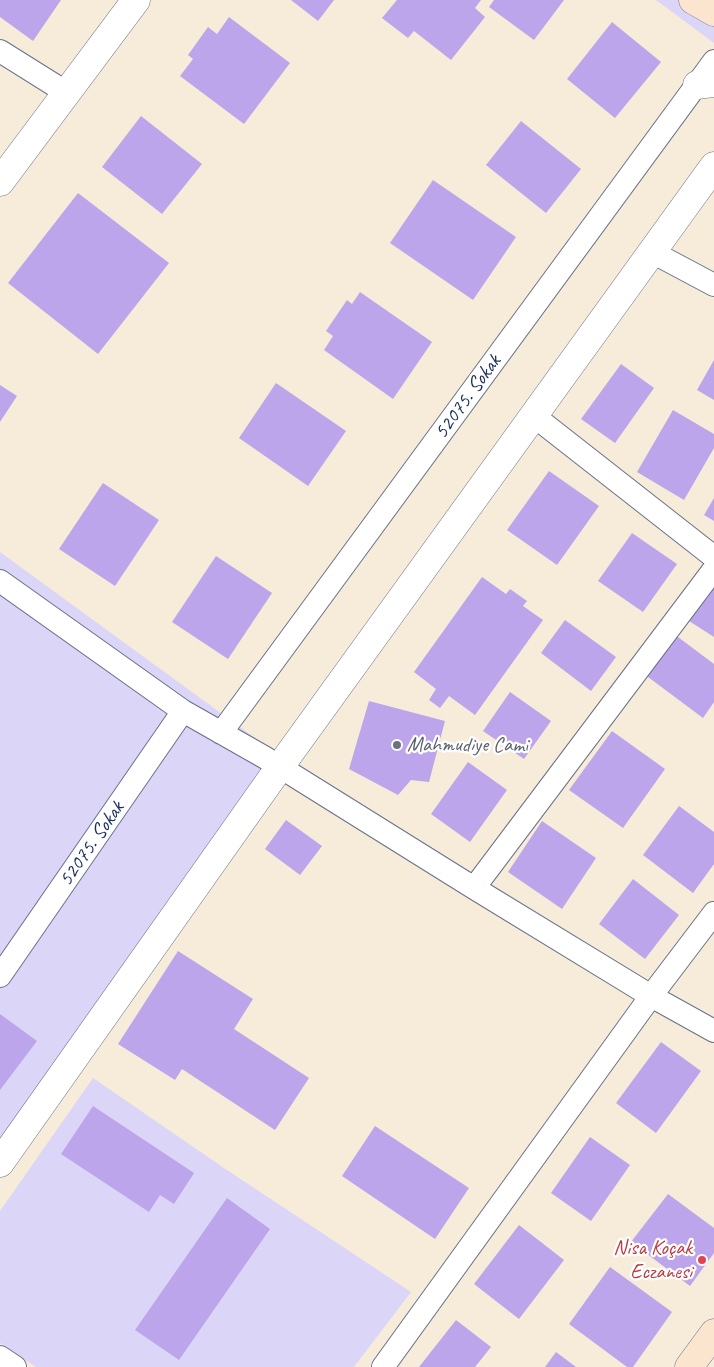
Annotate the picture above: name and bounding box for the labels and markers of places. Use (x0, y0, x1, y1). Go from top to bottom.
place label: Mahmudiye Cami (407, 732, 528, 758)
marker: Mahmudiye Cami (391, 739, 403, 751)
place label: Nisa Koçak Eczanesi (613, 1235, 692, 1285)
marker: Nisa Koçak Eczanesi (696, 1254, 708, 1266)

